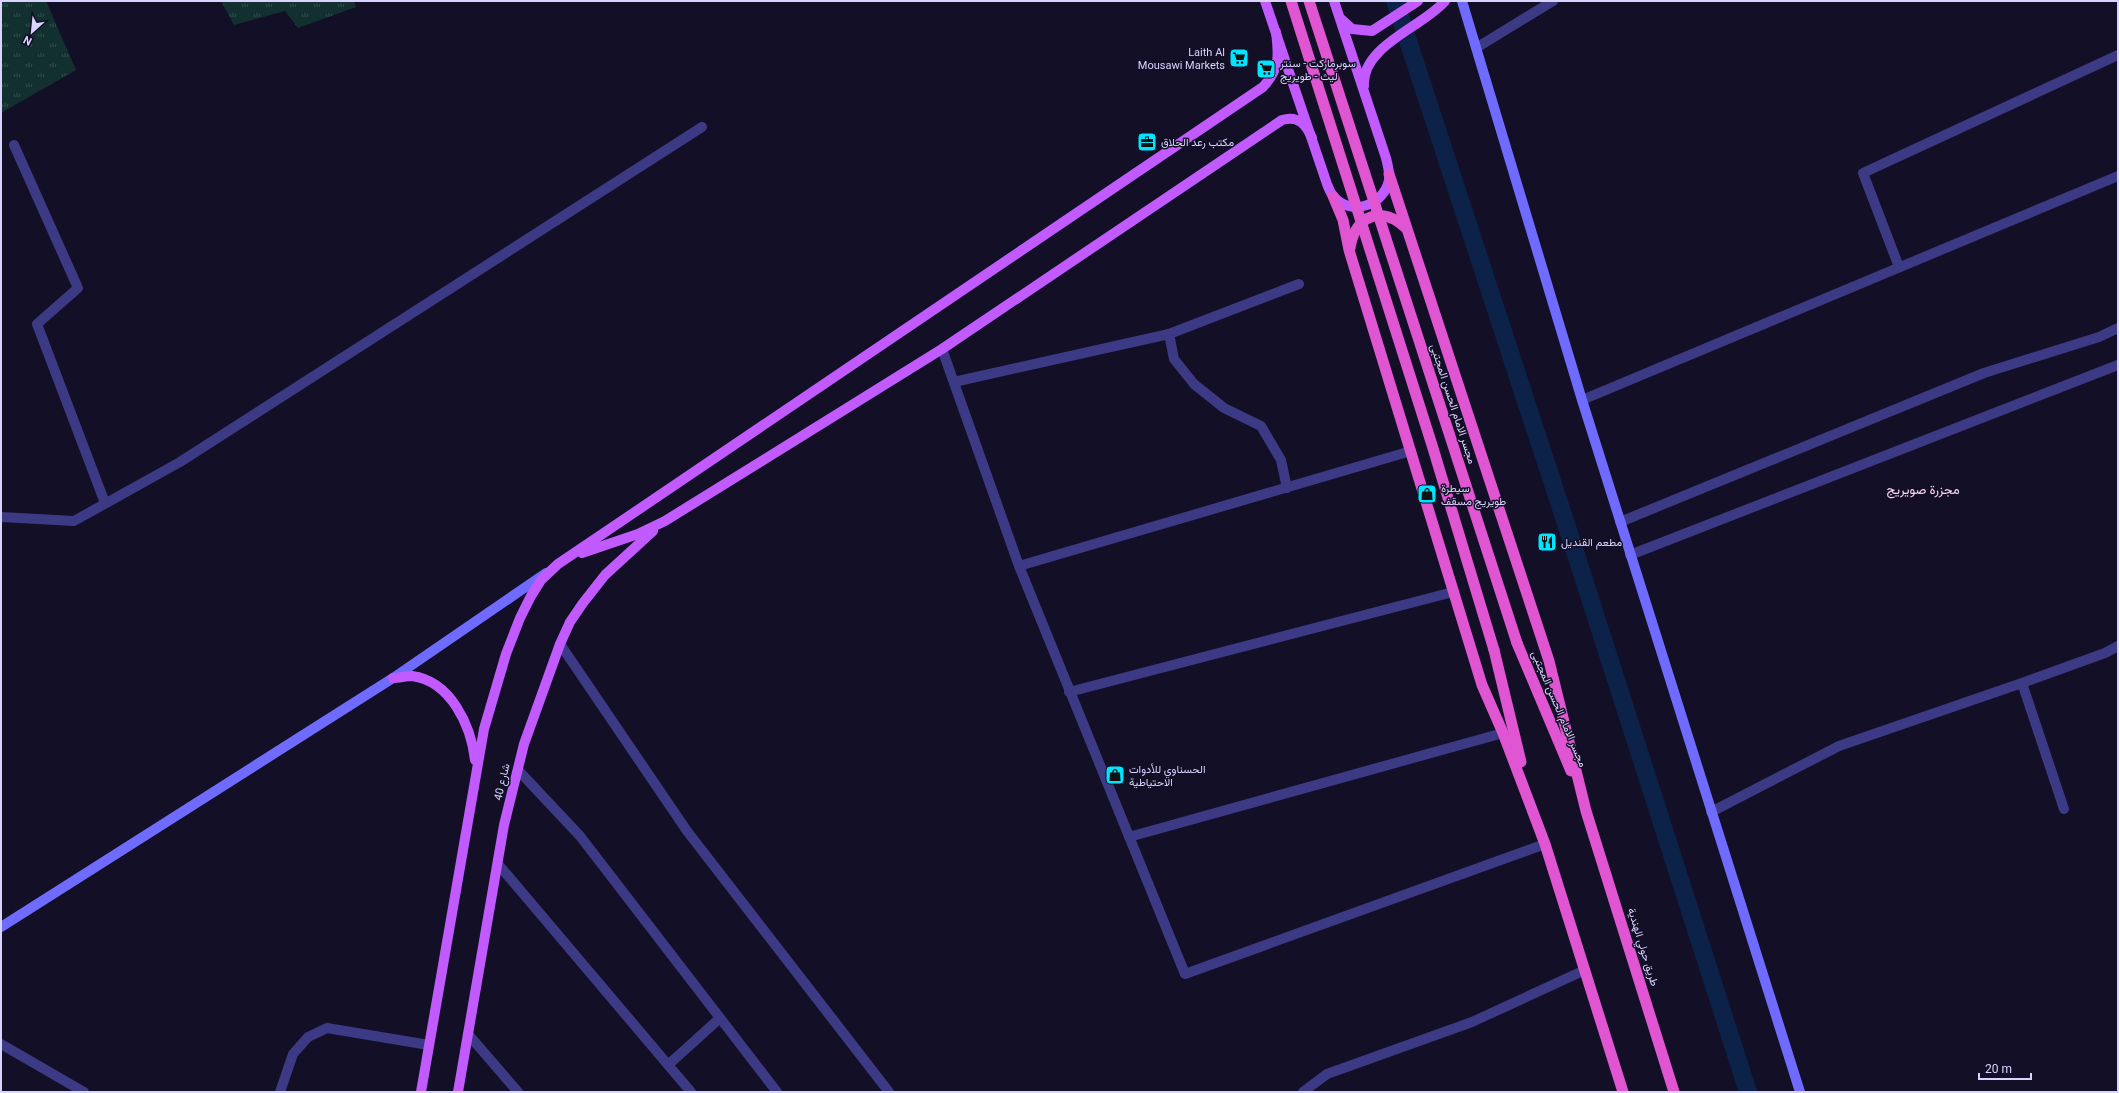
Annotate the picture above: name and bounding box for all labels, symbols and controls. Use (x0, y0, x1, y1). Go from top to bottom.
north arrow (12, 12, 52, 52)
text: N (21, 33, 34, 48)
place label: Laith Al Mousawi Markets (1138, 46, 1225, 72)
supermarket icon: Laith Al Mousawi Markets (1228, 47, 1250, 69)
place label: سوبرماركت - سنتر ليث - طويريج (1279, 57, 1356, 84)
supermarket icon: سوبرماركت - سنتر ليث - طويريج (1255, 58, 1277, 80)
office icon: مكتب رعد الحلاق (1136, 131, 1158, 153)
place label: مكتب رعد الحلاق (1161, 136, 1234, 149)
street label: مجسر الامام الحسن المجتبى (1427, 343, 1479, 466)
place label: سيطرة طويريج مسقف (1441, 482, 1506, 509)
district label: مجزرة صويريج (1886, 482, 1960, 499)
shop icon: سيطرة طويريج مسقف (1416, 483, 1438, 505)
restaurant icon: مطعم القنديل (1536, 531, 1558, 553)
place label: مطعم القنديل (1561, 536, 1622, 550)
street label: مجسر الامام الحسن المجتبى (1528, 649, 1589, 770)
street label: شارع 40 (491, 762, 514, 802)
place label: الحسناوي للأدوات الاحتياطية (1129, 763, 1206, 789)
shop icon: الحسناوي للأدوات الاحتياطية (1104, 764, 1126, 786)
street label: طريق حولي الهندية (1622, 906, 1661, 989)
scale bar (1979, 1055, 2031, 1081)
text: 20 m (1985, 1062, 2012, 1076)

